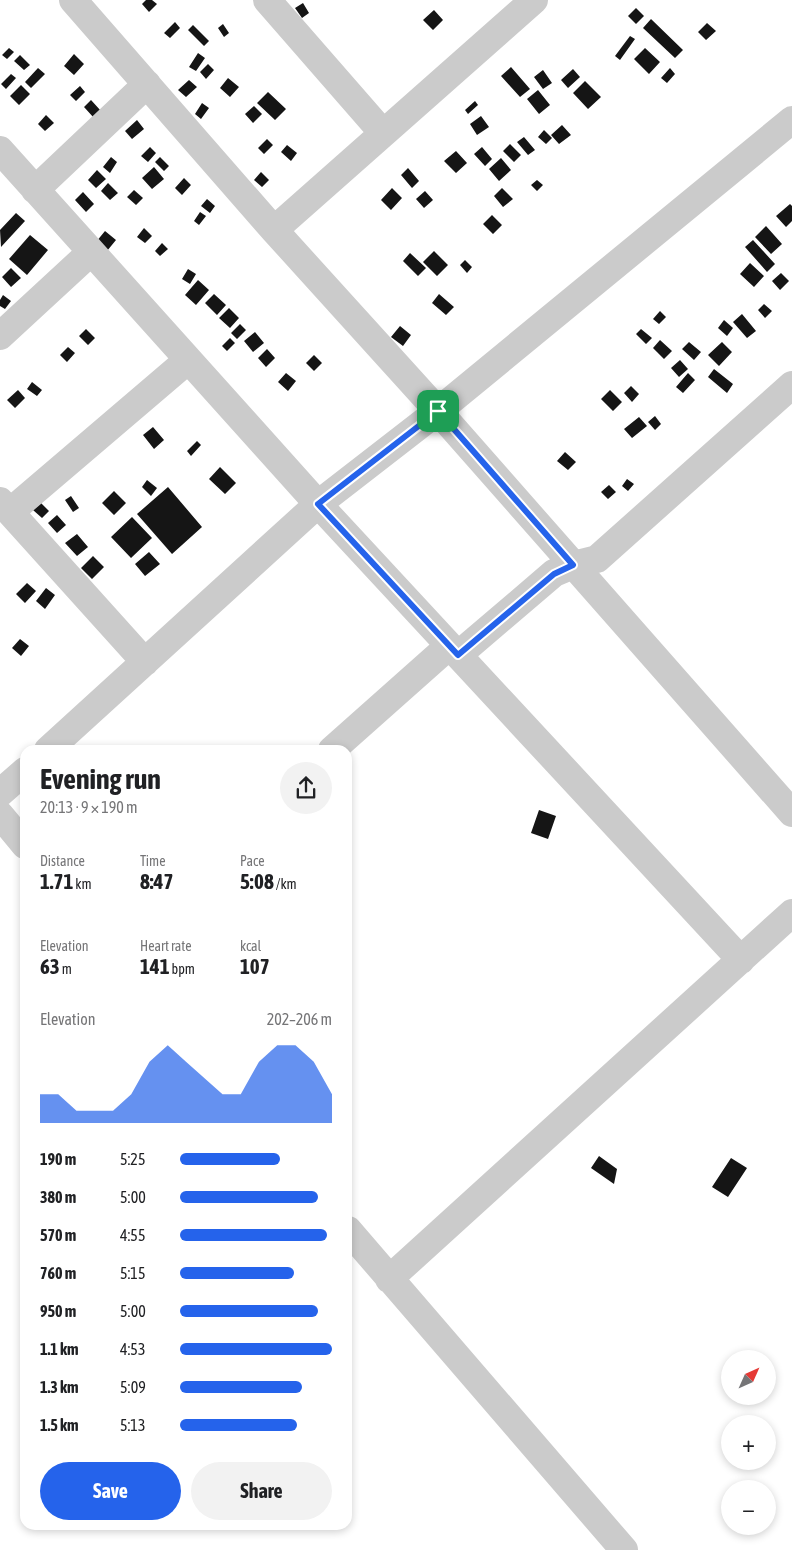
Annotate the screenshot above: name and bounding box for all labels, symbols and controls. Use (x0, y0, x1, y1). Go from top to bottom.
pin (417, 390, 459, 432)
icon: arrive (424, 397, 452, 425)
button: share (280, 762, 332, 814)
text: Evening run (40, 763, 161, 795)
text: 20:13 · 9 × 190 m (40, 798, 138, 816)
text: Distance (40, 853, 85, 869)
text: Time (140, 853, 166, 869)
text: Pace (240, 853, 265, 869)
text: 1.71 (40, 869, 73, 893)
text: 8:47 (140, 869, 173, 893)
text: 5:08 (240, 869, 274, 893)
text: km (73, 876, 92, 892)
text: /km (274, 876, 297, 892)
text: Elevation (40, 938, 89, 954)
text: Heart rate (140, 938, 192, 954)
text: kcal (240, 938, 261, 954)
text: 63 (40, 954, 60, 978)
text: 141 (140, 954, 170, 978)
text: 107 (240, 954, 270, 978)
text: m (60, 961, 72, 977)
text: bpm (170, 961, 195, 977)
text: Elevation (40, 1010, 95, 1028)
text: 202–206 m (267, 1010, 332, 1028)
text: 190 m (40, 1150, 76, 1168)
text: 5:25 (120, 1150, 145, 1168)
text: 380 m (40, 1188, 76, 1206)
text: 5:00 (120, 1188, 146, 1206)
text: 570 m (40, 1226, 76, 1244)
text: 4:55 (120, 1226, 145, 1244)
text: 760 m (40, 1264, 76, 1282)
text: 5:15 (120, 1264, 145, 1282)
text: 950 m (40, 1302, 76, 1320)
text: 5:00 (120, 1302, 146, 1320)
text: 1.1 km (40, 1340, 79, 1358)
text: 4:53 (120, 1340, 145, 1358)
north arrow (721, 1350, 776, 1405)
map controls (721, 1350, 776, 1535)
text: 1.3 km (40, 1378, 79, 1396)
text: 5:09 (120, 1378, 146, 1396)
button: + (721, 1415, 776, 1470)
text: 1.5 km (40, 1416, 79, 1434)
text: 5:13 (120, 1416, 145, 1434)
button: Save (40, 1462, 181, 1520)
button: Share (191, 1462, 332, 1520)
button: − (721, 1480, 776, 1535)

